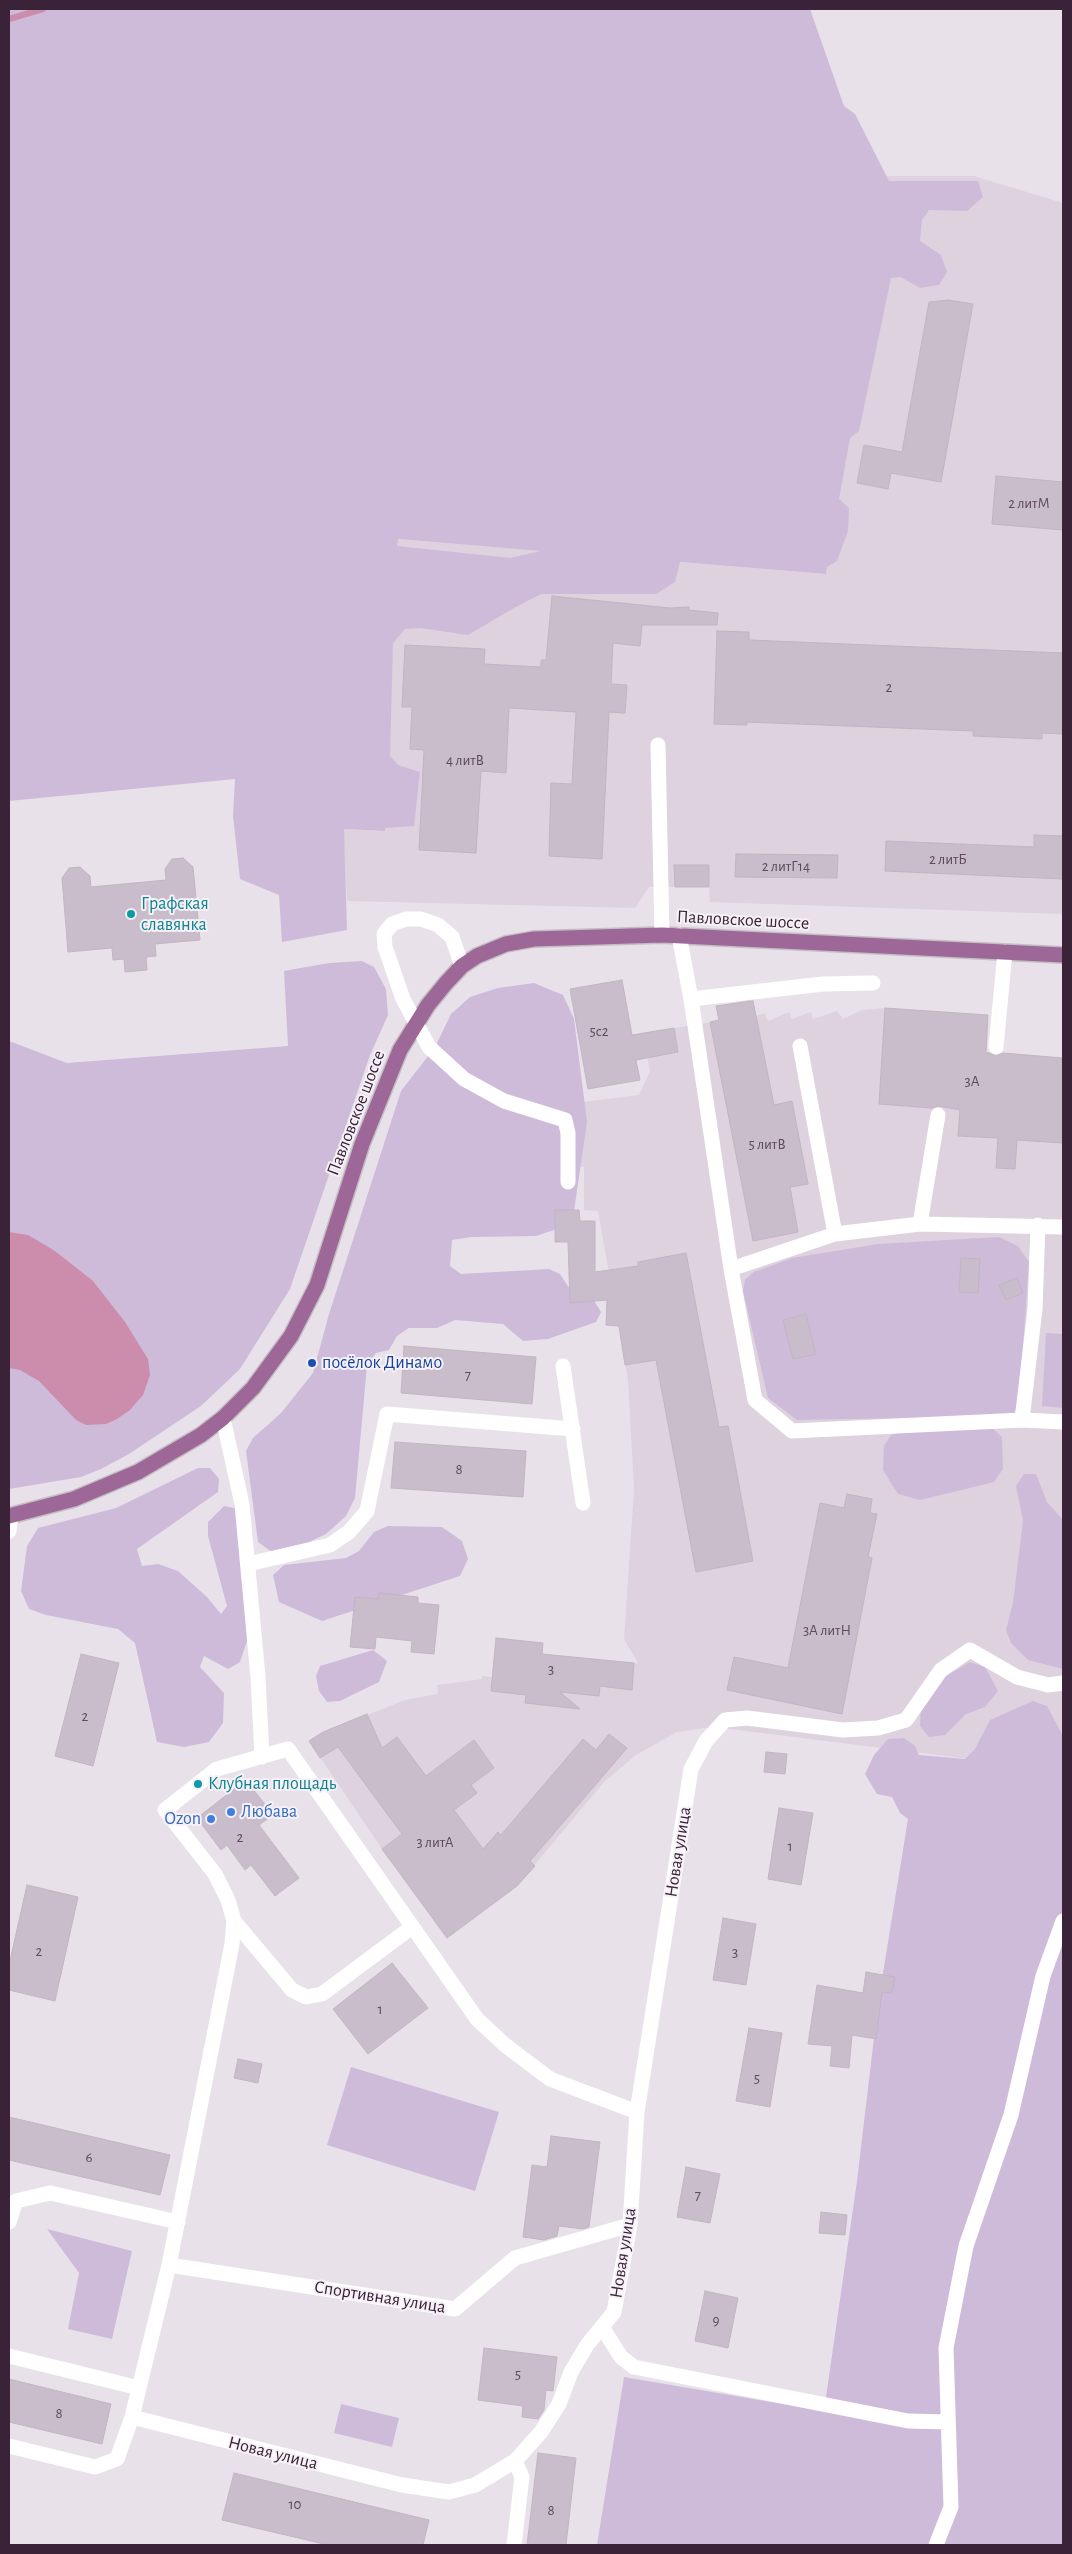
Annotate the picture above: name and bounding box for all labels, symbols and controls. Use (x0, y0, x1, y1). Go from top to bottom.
house number: 2 литМ (1008, 494, 1050, 512)
house number: 2 (886, 678, 892, 696)
house number: 4 литВ (446, 751, 484, 769)
house number: 2 литБ (929, 850, 967, 868)
house number: 2 литГ14 (762, 857, 810, 875)
place label: Графская славянка (141, 893, 209, 936)
street label: Павловское шоссе (676, 906, 810, 934)
marker: Графская славянка (125, 908, 137, 920)
house number: 5с2 (589, 1022, 609, 1040)
street label: Павловское шоссе (322, 1047, 390, 1179)
house number: 3А (965, 1072, 979, 1090)
house number: 5 литВ (748, 1135, 786, 1153)
place label: посёлок Динамо (322, 1352, 442, 1374)
marker: посёлок Динамо (306, 1357, 318, 1369)
house number: 7 (465, 1366, 471, 1384)
house number: 8 (455, 1460, 463, 1478)
house number: 3А литН (803, 1621, 851, 1639)
house number: 3 (548, 1660, 554, 1678)
house number: 2 (82, 1707, 88, 1725)
place label: Клубная площадь (208, 1773, 336, 1795)
marker: Клубная площадь (192, 1778, 204, 1790)
place label: Любава (241, 1801, 297, 1823)
street label: Новая улица (660, 1805, 696, 1899)
marker: Любава (225, 1806, 237, 1818)
place label: Ozon (164, 1808, 201, 1830)
marker: Ozon (205, 1813, 217, 1825)
house number: 2 (237, 1828, 243, 1846)
house number: 3 литА (416, 1833, 454, 1851)
house number: 1 (787, 1837, 793, 1855)
house number: 2 (36, 1942, 42, 1960)
house number: 3 (732, 1943, 738, 1961)
house number: 1 (377, 2000, 383, 2018)
house number: 5 (754, 2069, 760, 2087)
house number: 6 (85, 2148, 93, 2166)
house number: 7 (695, 2186, 701, 2204)
street label: Новая улица (605, 2206, 641, 2300)
street label: Спортивная улица (313, 2276, 447, 2318)
house number: 9 (712, 2311, 720, 2329)
house number: 5 (515, 2365, 521, 2383)
house number: 8 (55, 2404, 63, 2422)
street label: Новая улица (226, 2431, 320, 2475)
house number: 10 (288, 2495, 302, 2513)
house number: 8 (547, 2501, 555, 2519)

